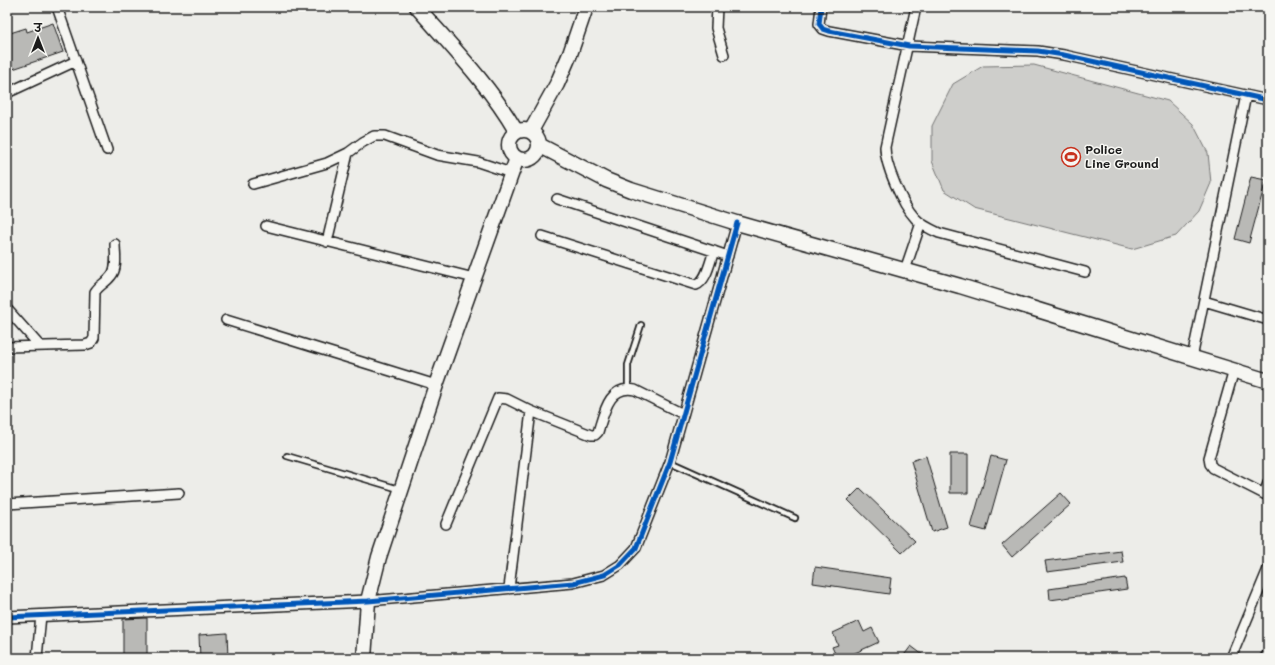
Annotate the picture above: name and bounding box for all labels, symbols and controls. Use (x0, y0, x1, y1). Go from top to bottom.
north arrow (18, 18, 58, 58)
text: उ (33, 20, 43, 35)
place label: Police Line Ground (1085, 141, 1159, 171)
sports icon: Police Line Ground (1060, 146, 1082, 168)

